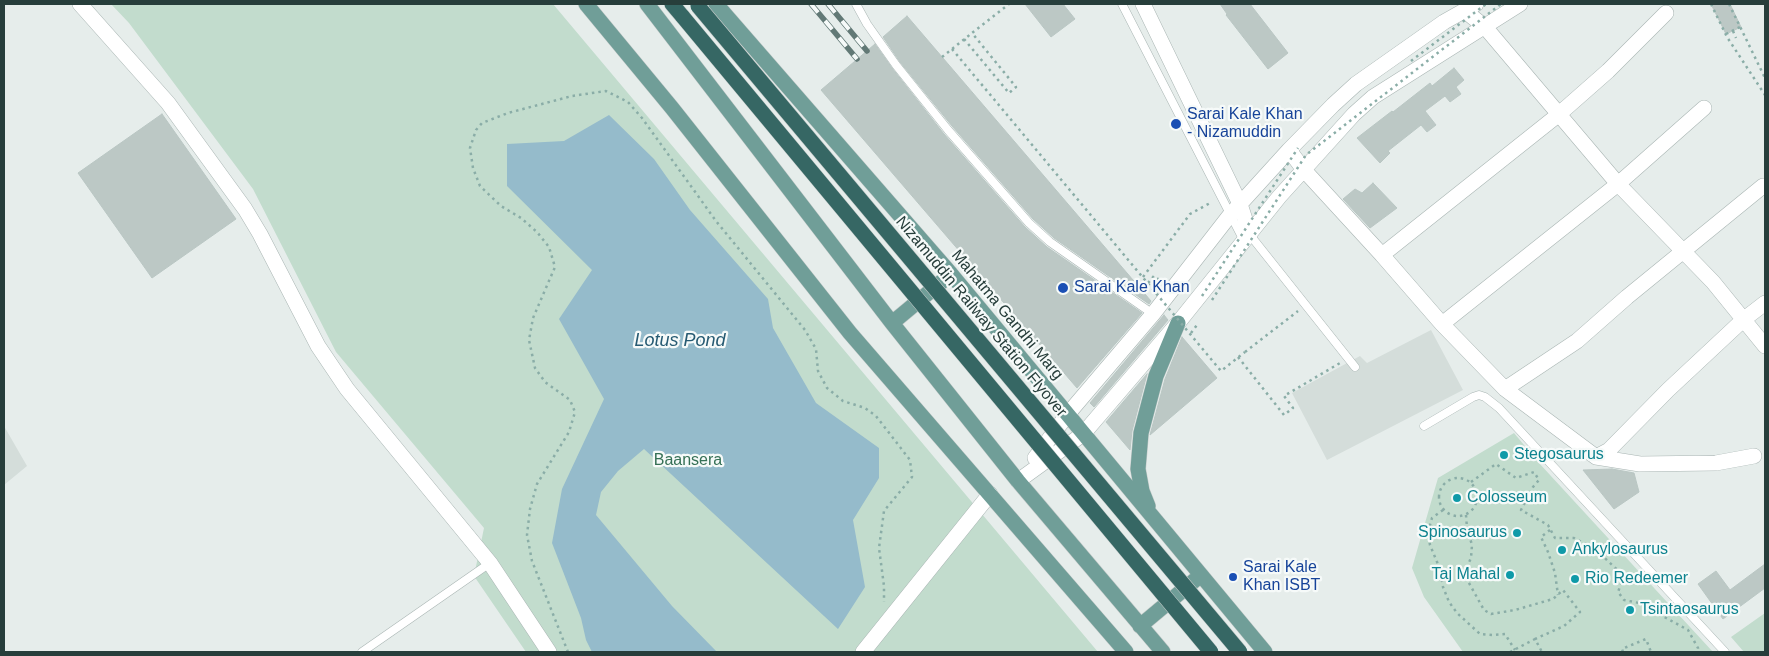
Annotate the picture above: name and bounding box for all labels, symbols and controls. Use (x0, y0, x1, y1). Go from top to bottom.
place label: Sarai Kale Khan - Nizamuddin (1187, 105, 1303, 143)
marker: Sarai Kale Khan - Nizamuddin (1169, 117, 1183, 131)
street label: Nizamuddin Railway Station Flyover (891, 213, 1071, 421)
street label: Mahatma Gandhi Marg (947, 246, 1067, 384)
place label: Sarai Kale Khan (1074, 278, 1190, 298)
marker: Sarai Kale Khan (1056, 281, 1070, 295)
water label: Lotus Pond (634, 330, 726, 352)
place label: Stegosaurus (1514, 445, 1604, 465)
marker: Stegosaurus (1498, 449, 1510, 461)
park label: Baansera (654, 451, 722, 471)
place label: Colosseum (1467, 488, 1547, 508)
marker: Colosseum (1451, 492, 1463, 504)
place label: Spinosaurus (1418, 523, 1507, 543)
marker: Spinosaurus (1511, 527, 1523, 539)
place label: Ankylosaurus (1572, 540, 1668, 560)
marker: Ankylosaurus (1556, 544, 1568, 556)
place label: Sarai Kale Khan ISBT (1243, 558, 1320, 596)
place label: Taj Mahal (1432, 565, 1500, 585)
marker: Taj Mahal (1504, 569, 1516, 581)
place label: Rio Redeemer (1585, 569, 1688, 589)
marker: Sarai Kale Khan ISBT (1227, 571, 1239, 583)
marker: Rio Redeemer (1569, 573, 1581, 585)
place label: Tsintaosaurus (1640, 600, 1739, 620)
marker: Tsintaosaurus (1624, 604, 1636, 616)

